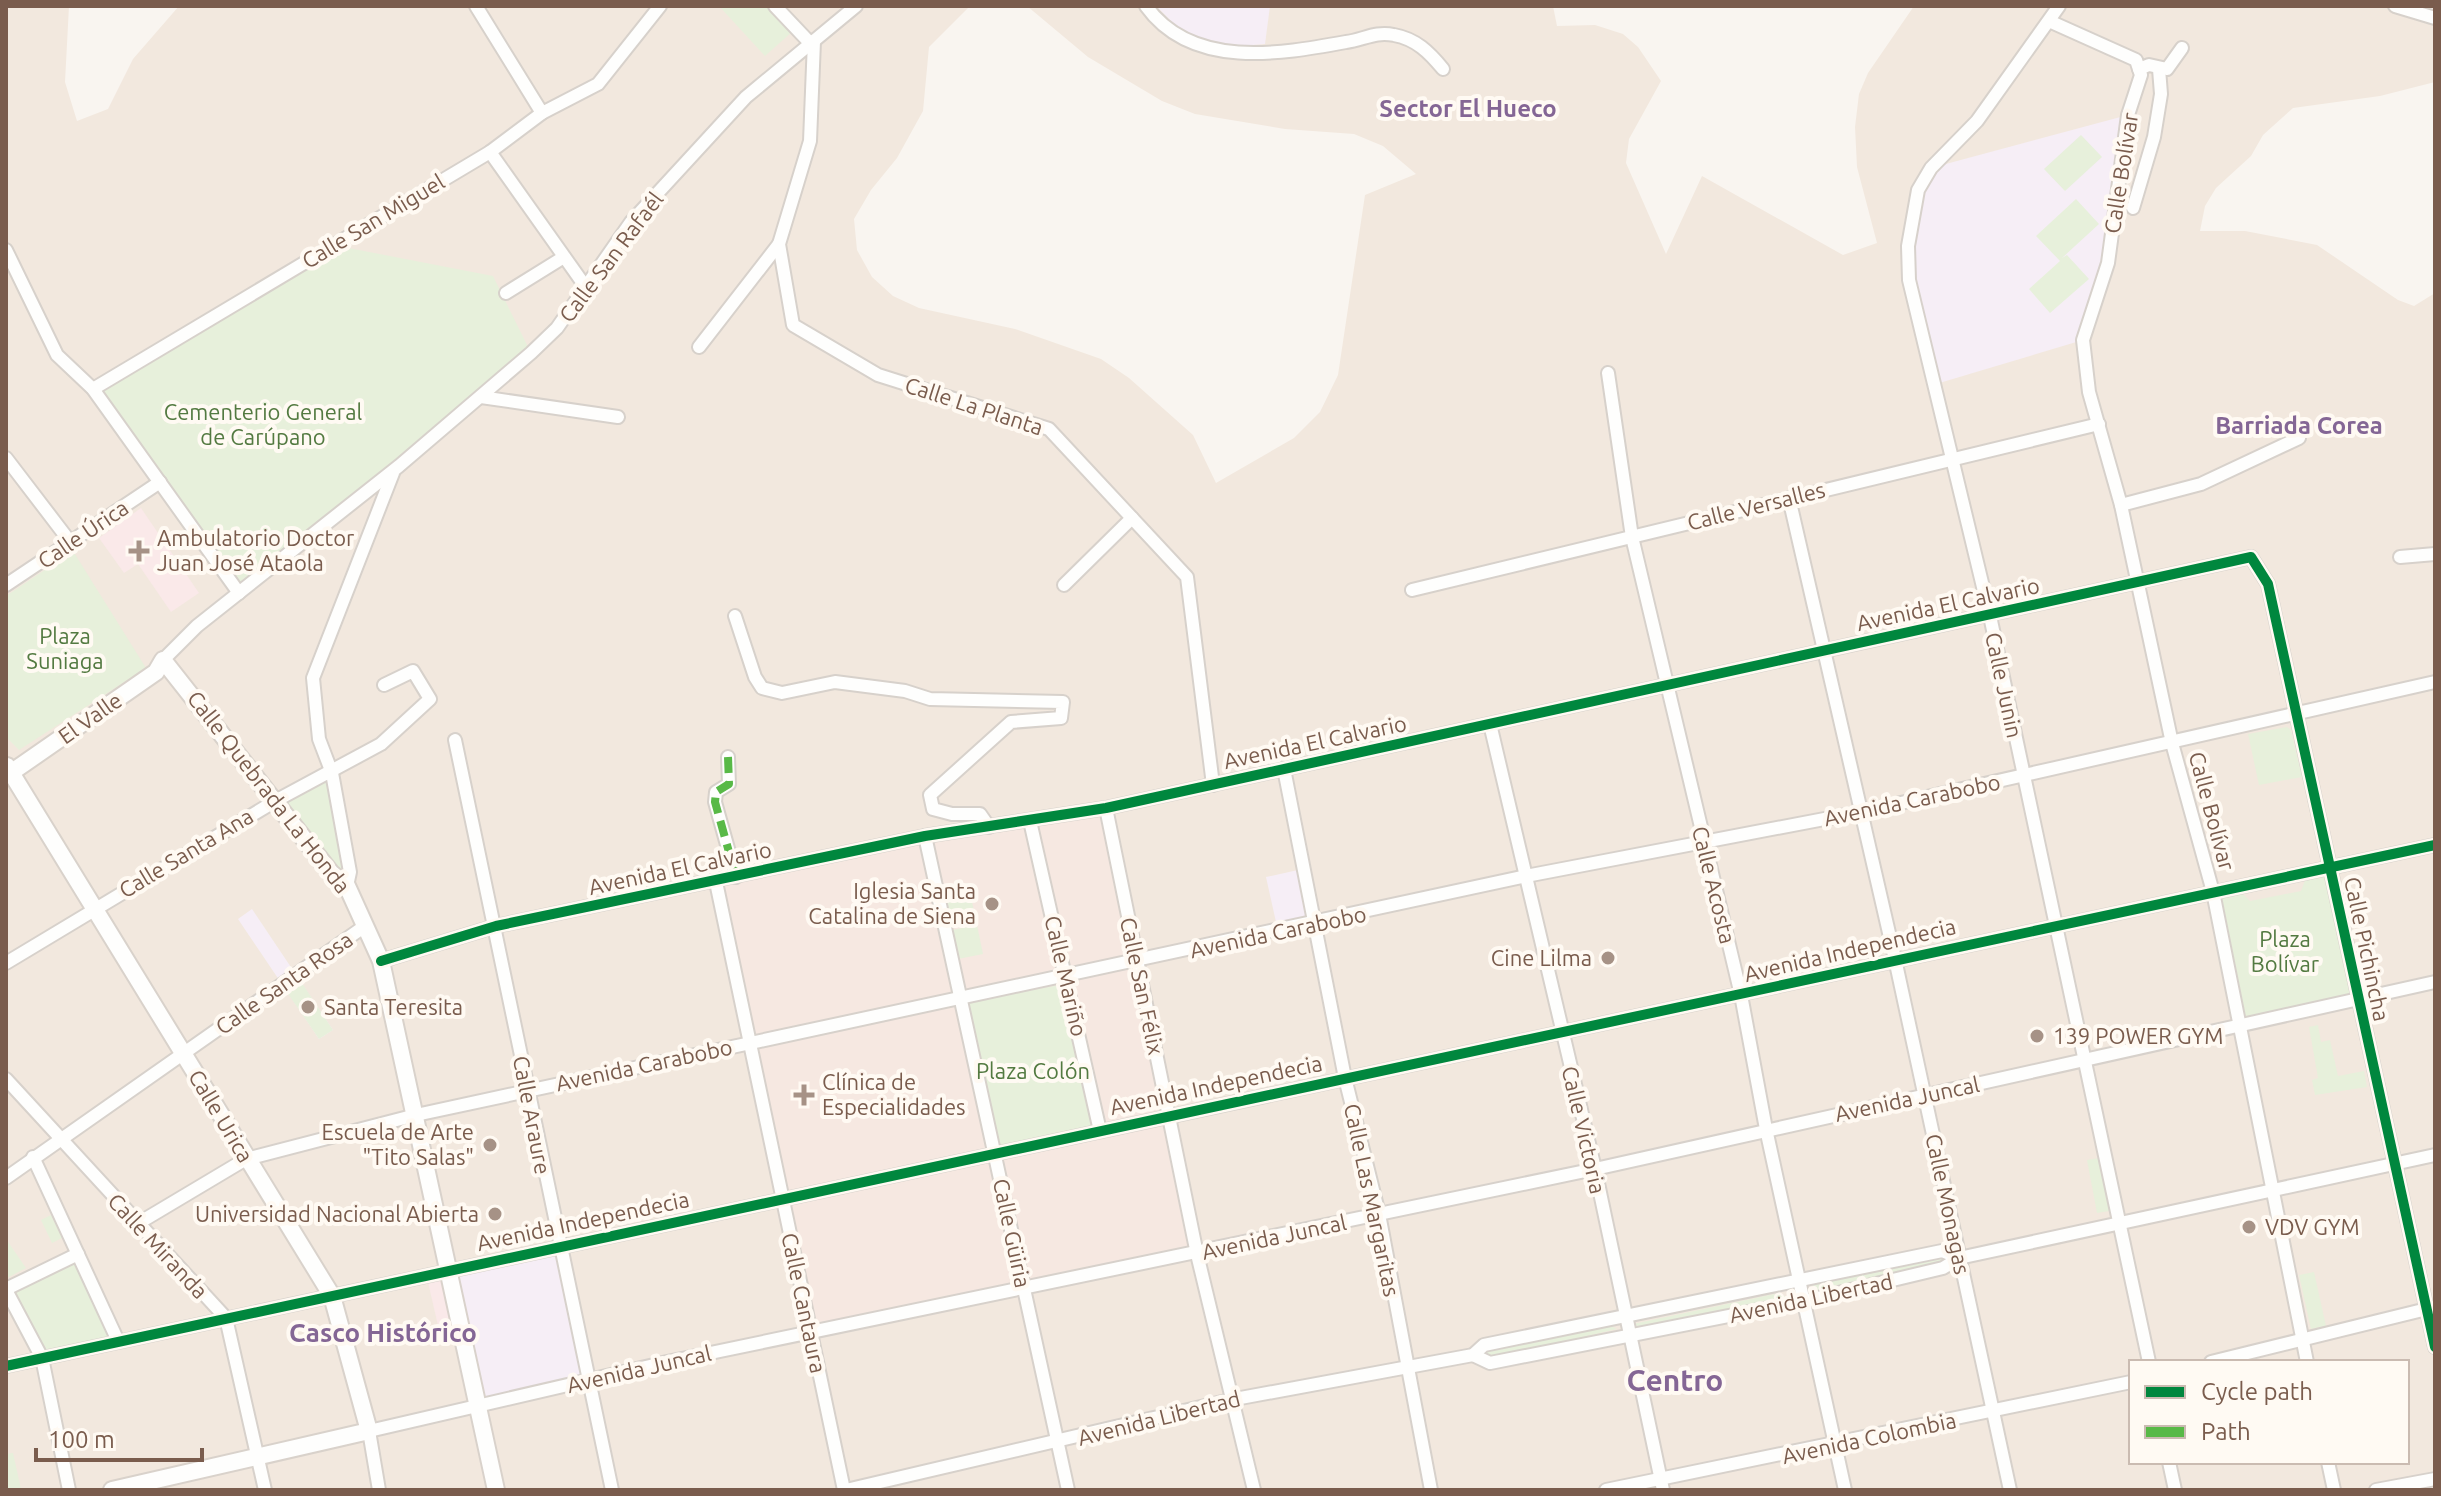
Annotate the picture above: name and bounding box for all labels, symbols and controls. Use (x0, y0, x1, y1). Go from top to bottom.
district label: Sector El Hueco (1379, 95, 1557, 122)
street label: Calle Bolívar (2099, 110, 2142, 235)
street label: Calle San Miguel (297, 168, 449, 273)
street label: Calle San Rafaél (554, 186, 668, 327)
street label: Calle La Planta (902, 371, 1046, 440)
park label: Cementerio General de Carúpano (164, 399, 362, 449)
district label: Barriada Corea (2215, 412, 2383, 439)
street label: Calle Versalles (1684, 476, 1827, 535)
street label: Calle Úrica (32, 493, 133, 573)
place label: Ambulatorio Doctor Juan José Ataola (157, 525, 355, 575)
marker: Ambulatorio Doctor Juan José Ataola (128, 540, 150, 562)
street label: Avenida El Calvario (1854, 572, 2042, 635)
park label: Plaza Suniaga (26, 623, 104, 673)
street label: Calle Junin (1981, 630, 2028, 740)
street label: Calle Quebrada La Honda (183, 686, 356, 898)
street label: El Valle (53, 687, 126, 748)
street label: Avenida El Calvario (1221, 710, 1409, 773)
street label: Calle Bolívar (2185, 749, 2240, 874)
street label: Avenida Carabobo (1821, 769, 2002, 830)
street label: Calle Santa Ana (114, 803, 257, 902)
street label: Calle Acosta (1688, 823, 1741, 946)
street label: Avenida El Calvario (586, 836, 774, 899)
street label: Calle Pichincha (2340, 874, 2395, 1023)
place label: Iglesia Santa Catalina de Siena (808, 878, 976, 928)
marker: Iglesia Santa Catalina de Siena (983, 895, 1001, 913)
street label: Avenida Carabobo (1187, 901, 1368, 962)
street label: Calle Mariño (1040, 913, 1093, 1039)
street label: Avenida Independecia (1742, 913, 1958, 986)
street label: Calle San Félix (1116, 915, 1169, 1057)
street label: Calle Santa Rosa (210, 926, 357, 1039)
park label: Plaza Bolívar (2251, 926, 2320, 976)
place label: Cine Lilma (1491, 945, 1592, 970)
marker: Cine Lilma (1599, 949, 1617, 967)
place label: Santa Teresita (324, 994, 463, 1019)
marker: Santa Teresita (299, 998, 317, 1016)
place label: 139 POWER GYM (2053, 1023, 2223, 1048)
marker: 139 POWER GYM (2028, 1027, 2046, 1045)
street label: Avenida Carabobo (553, 1034, 734, 1095)
street label: Avenida Independecia (1107, 1050, 1324, 1119)
street label: Calle Araure (509, 1053, 556, 1176)
park label: Plaza Colón (976, 1058, 1090, 1083)
street label: Calle Victoria (1558, 1064, 1611, 1196)
street label: Calle Urica (184, 1065, 259, 1167)
place label: Clínica de Especialidades (822, 1069, 966, 1119)
street label: Avenida Juncal (1832, 1071, 1982, 1126)
marker: Clínica de Especialidades (793, 1084, 815, 1106)
street label: Calle Las Margaritas (1340, 1101, 1405, 1299)
place label: Escuela de Arte "Tito Salas" (322, 1119, 474, 1169)
street label: Calle Monagas (1921, 1131, 1976, 1276)
marker: Escuela de Arte "Tito Salas" (481, 1136, 499, 1154)
street label: Calle Güiria (989, 1176, 1036, 1290)
street label: Avenida Independecia (474, 1186, 691, 1255)
street label: Calle Miranda (103, 1188, 213, 1303)
place label: Universidad Nacional Abierta (195, 1201, 479, 1226)
marker: Universidad Nacional Abierta (486, 1205, 504, 1223)
street label: Avenida Juncal (1199, 1209, 1349, 1264)
place label: VDV GYM (2265, 1214, 2360, 1239)
marker: VDV GYM (2240, 1218, 2258, 1236)
street label: Calle Cantaura (777, 1230, 832, 1375)
street label: Avenida Libertad (1727, 1268, 1895, 1327)
district label: Casco Histórico (289, 1318, 477, 1347)
street label: Avenida Juncal (564, 1340, 714, 1397)
legend (2129, 1360, 2409, 1464)
district label: Centro (1627, 1363, 1723, 1397)
text: Cycle path (2201, 1378, 2313, 1405)
street label: Avenida Libertad (1075, 1385, 1243, 1450)
street label: Avenida Colombia (1780, 1407, 1958, 1468)
scale bar (36, 1412, 202, 1462)
text: Path (2201, 1418, 2251, 1445)
text: 100 m (48, 1426, 115, 1453)

